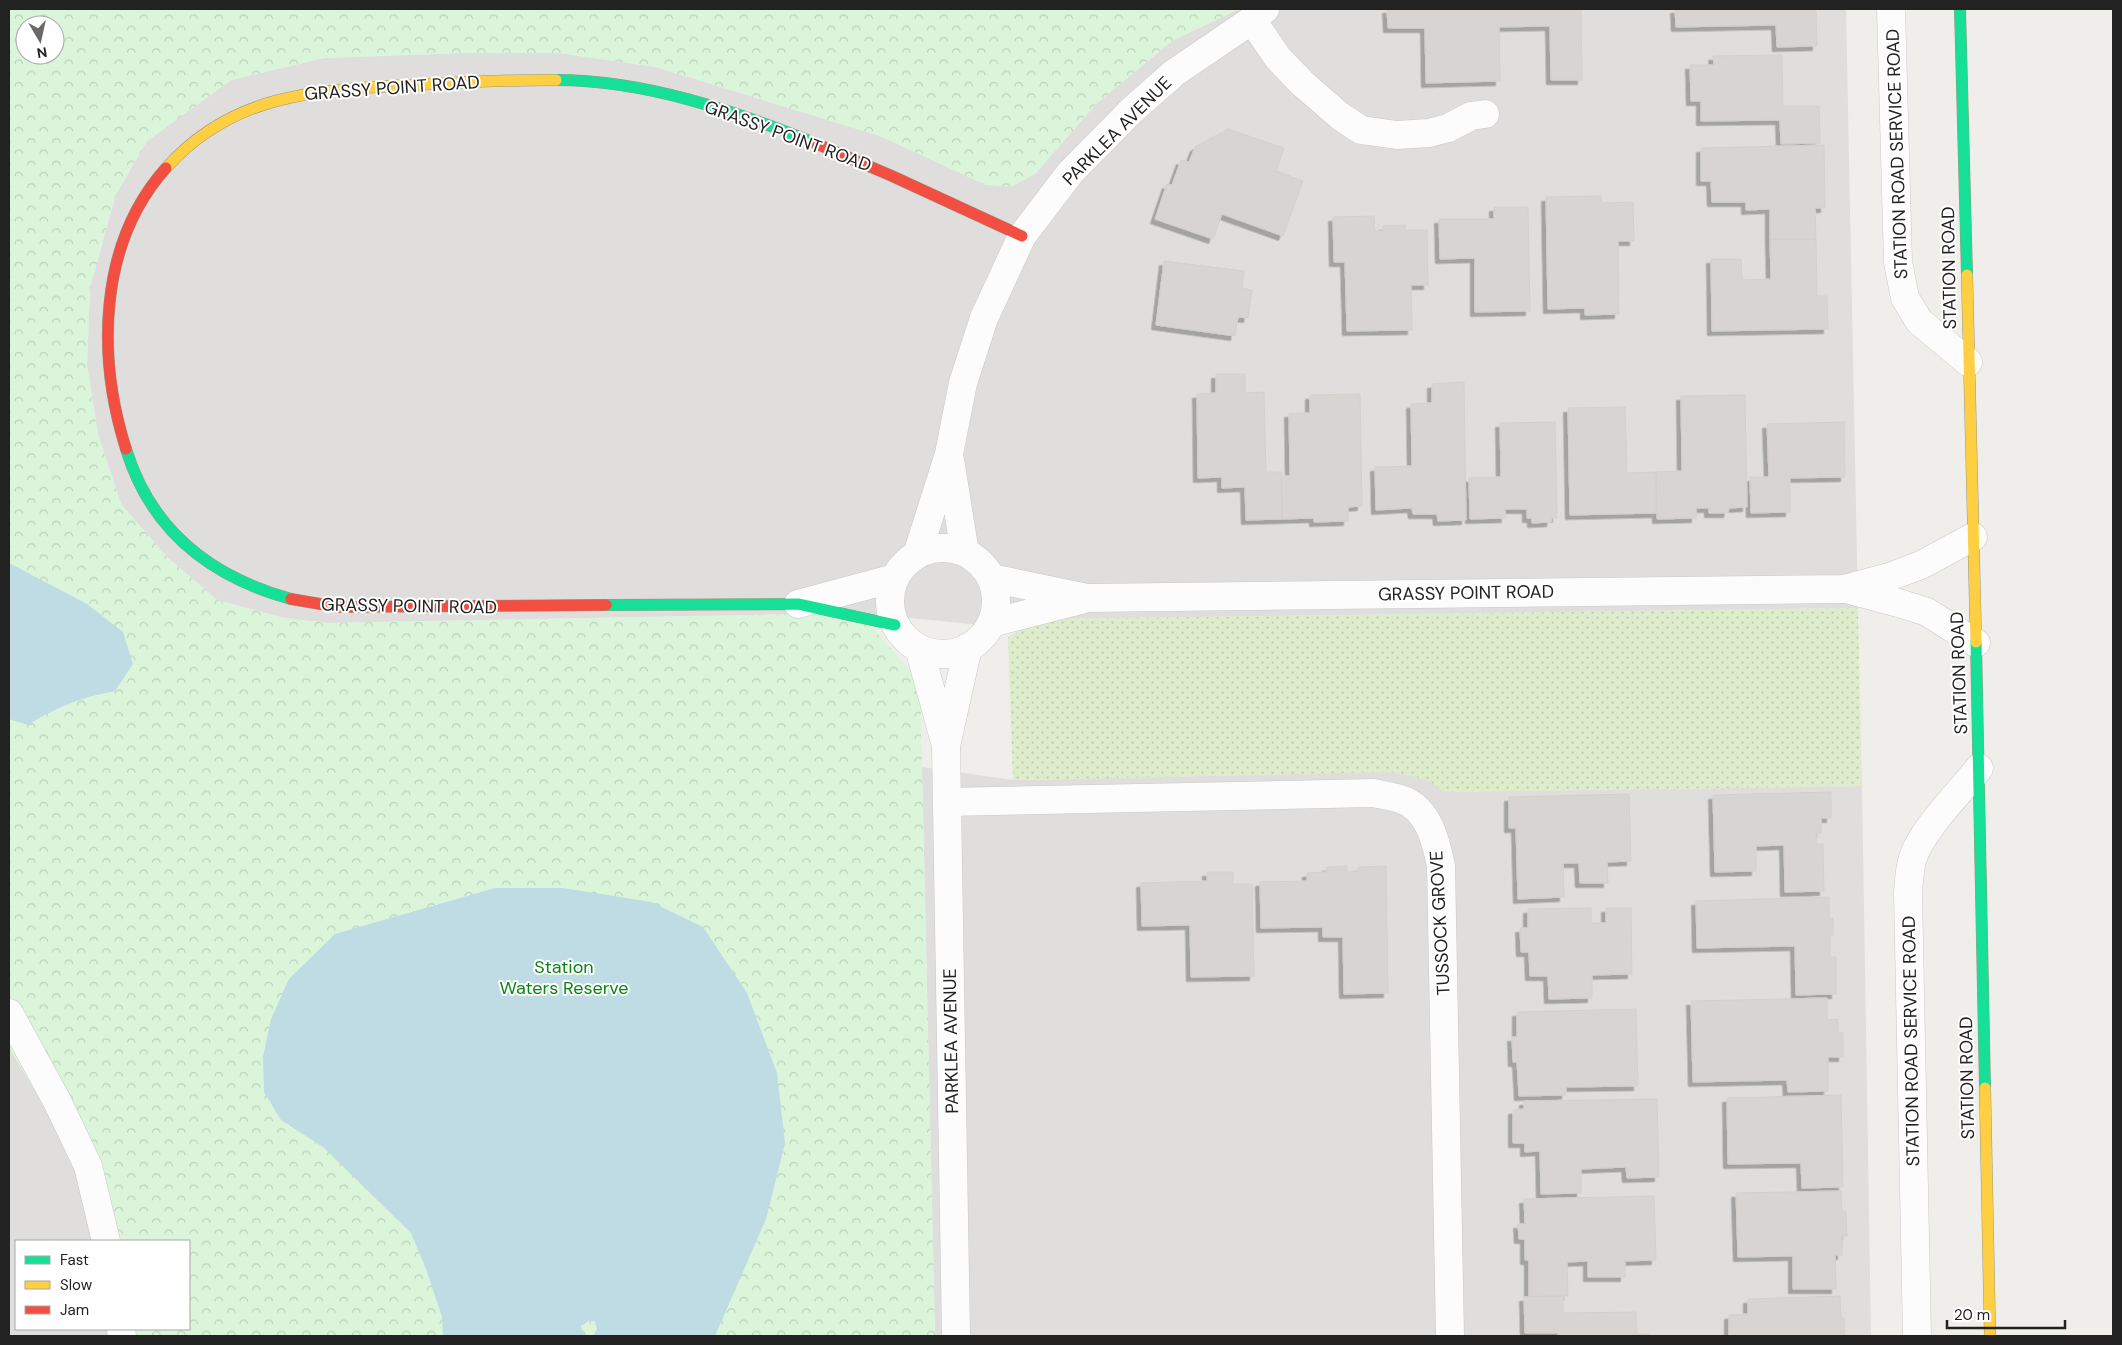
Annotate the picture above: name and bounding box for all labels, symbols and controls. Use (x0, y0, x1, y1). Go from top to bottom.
north arrow (15, 15, 65, 65)
street label: STATION ROAD SERVICE ROAD (1881, 28, 1913, 280)
text: N (36, 43, 48, 63)
street label: GRASSY POINT ROAD (303, 70, 481, 106)
street label: PARKLEA AVENUE (1057, 71, 1177, 191)
street label: GRASSY POINT ROAD (701, 95, 875, 177)
street label: STATION ROAD (1936, 206, 1962, 330)
street label: GRASSY POINT ROAD (1378, 579, 1554, 607)
street label: GRASSY POINT ROAD (321, 592, 497, 620)
street label: STATION ROAD (1945, 611, 1973, 735)
street label: TUSSOCK GROVE (1424, 850, 1456, 996)
street label: STATION ROAD SERVICE ROAD (1897, 915, 1925, 1167)
park label: Station Waters Reserve (499, 955, 629, 1000)
street label: PARKLEA AVENUE (938, 968, 964, 1114)
street label: STATION ROAD (1954, 1016, 1980, 1140)
legend (15, 1240, 190, 1330)
text: Fast (60, 1250, 89, 1270)
text: Slow (60, 1275, 93, 1295)
scale bar (1947, 1298, 2064, 1330)
text: Jam (60, 1300, 89, 1320)
text: 20 m (1954, 1305, 1990, 1325)

